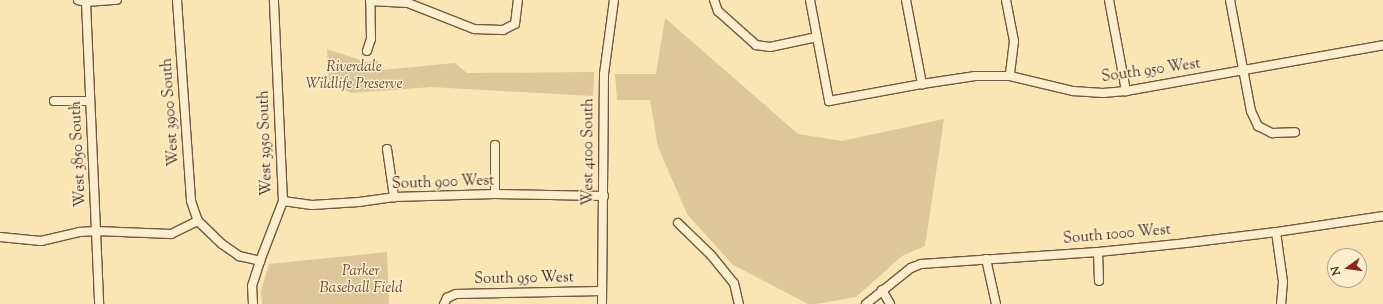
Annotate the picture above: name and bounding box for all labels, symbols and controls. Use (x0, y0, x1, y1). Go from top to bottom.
street label: South 950 West (1100, 55, 1202, 87)
street label: West 3900 South (158, 57, 184, 167)
park label: Riverdale Wildlife Preserve (306, 58, 402, 93)
street label: West 3950 South (255, 90, 277, 196)
street label: West 4100 South (580, 98, 598, 206)
street label: West 3850 South (67, 101, 91, 207)
street label: South 900 West (391, 172, 495, 194)
street label: South 1000 West (1062, 221, 1172, 249)
north arrow (1327, 248, 1367, 288)
park label: Parker Baseball Field (319, 262, 403, 297)
text: N (1328, 264, 1345, 277)
street label: South 950 West (474, 269, 574, 289)

